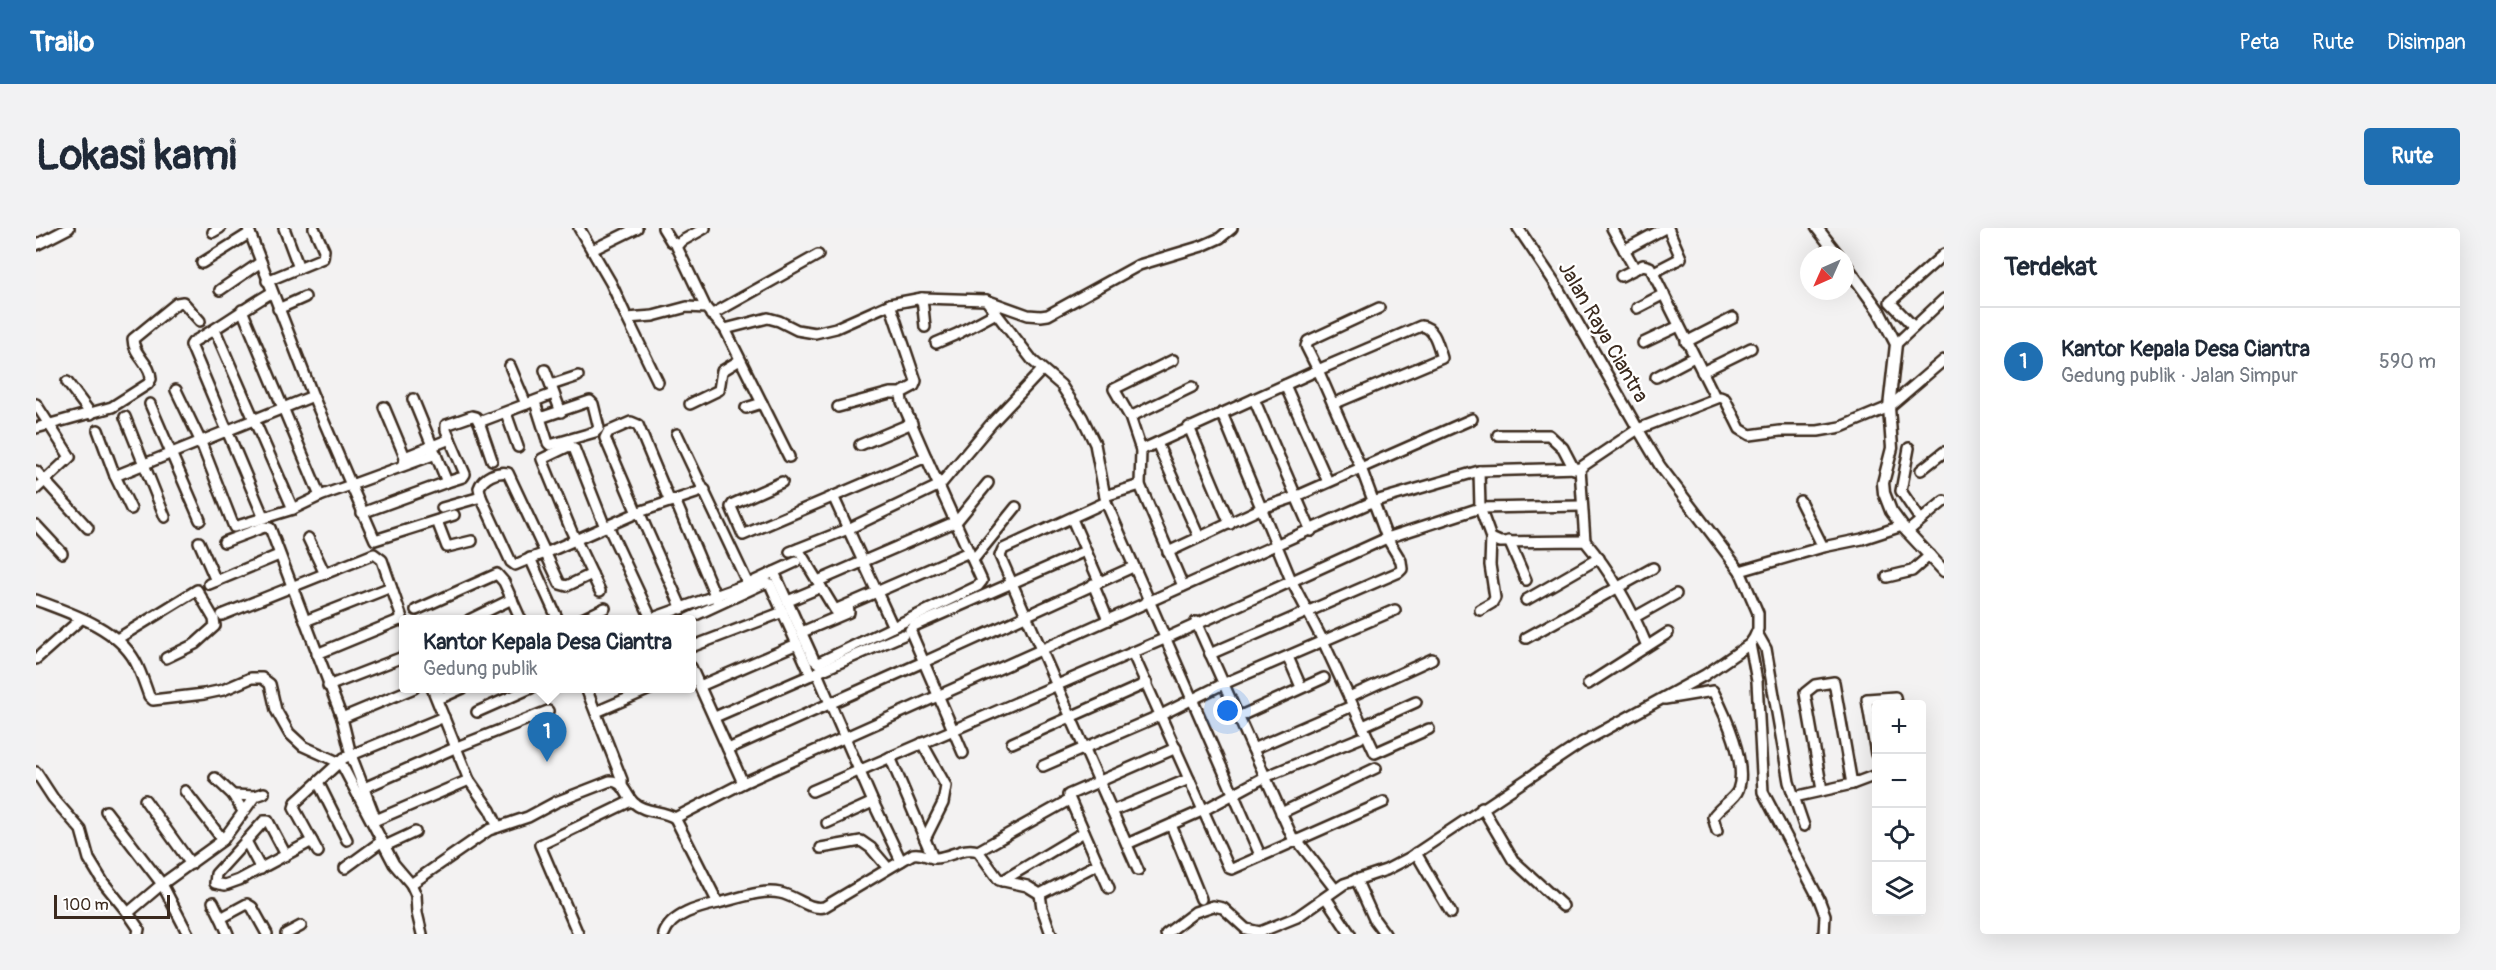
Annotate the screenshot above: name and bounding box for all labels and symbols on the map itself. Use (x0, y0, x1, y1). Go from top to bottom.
north arrow (1800, 246, 1854, 300)
street label: Jalan Raya Ciantra (1552, 256, 1654, 408)
your location (1213, 696, 1242, 725)
pin: 1 (528, 712, 566, 762)
scale bar (54, 892, 170, 920)

